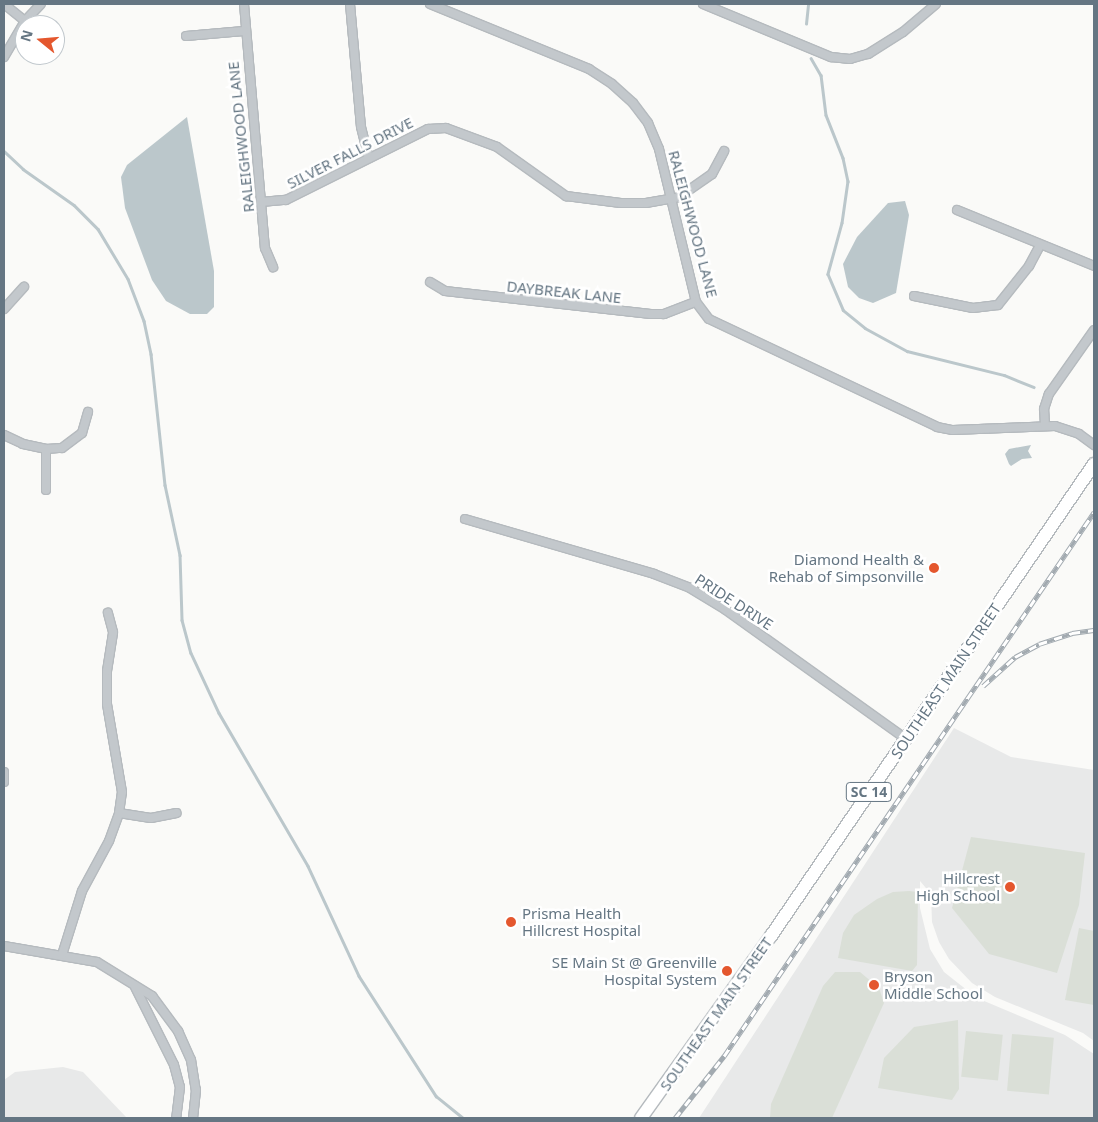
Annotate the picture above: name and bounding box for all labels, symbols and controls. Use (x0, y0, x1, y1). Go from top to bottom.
north arrow (15, 15, 65, 65)
text: N (15, 28, 37, 44)
street label: RALEIGHWOOD LANE (224, 61, 258, 213)
street label: SILVER FALLS DRIVE (284, 113, 416, 193)
street label: RALEIGHWOOD LANE (665, 149, 721, 299)
street label: DAYBREAK LANE (506, 277, 622, 307)
place label: Diamond Health & Rehab of Simpsonville (769, 550, 924, 585)
marker: Diamond Health & Rehab of Simpsonville (928, 562, 940, 574)
street label: PRIDE DRIVE (692, 570, 776, 634)
street label: SOUTHEAST MAIN STREET (887, 600, 1005, 762)
road number: SC 14 (845, 780, 893, 804)
place label: Hillcrest High School (916, 869, 1000, 904)
marker: Hillcrest High School (1004, 881, 1016, 893)
place label: Prisma Health Hillcrest Hospital (522, 904, 641, 939)
marker: Prisma Health Hillcrest Hospital (504, 915, 518, 929)
street label: SOUTHEAST MAIN STREET (656, 934, 776, 1094)
place label: SE Main St @ Greenville Hospital System (552, 953, 717, 988)
marker: SE Main St @ Greenville Hospital System (721, 965, 733, 977)
place label: Bryson Middle School (884, 967, 983, 1002)
marker: Bryson Middle School (868, 979, 880, 991)

